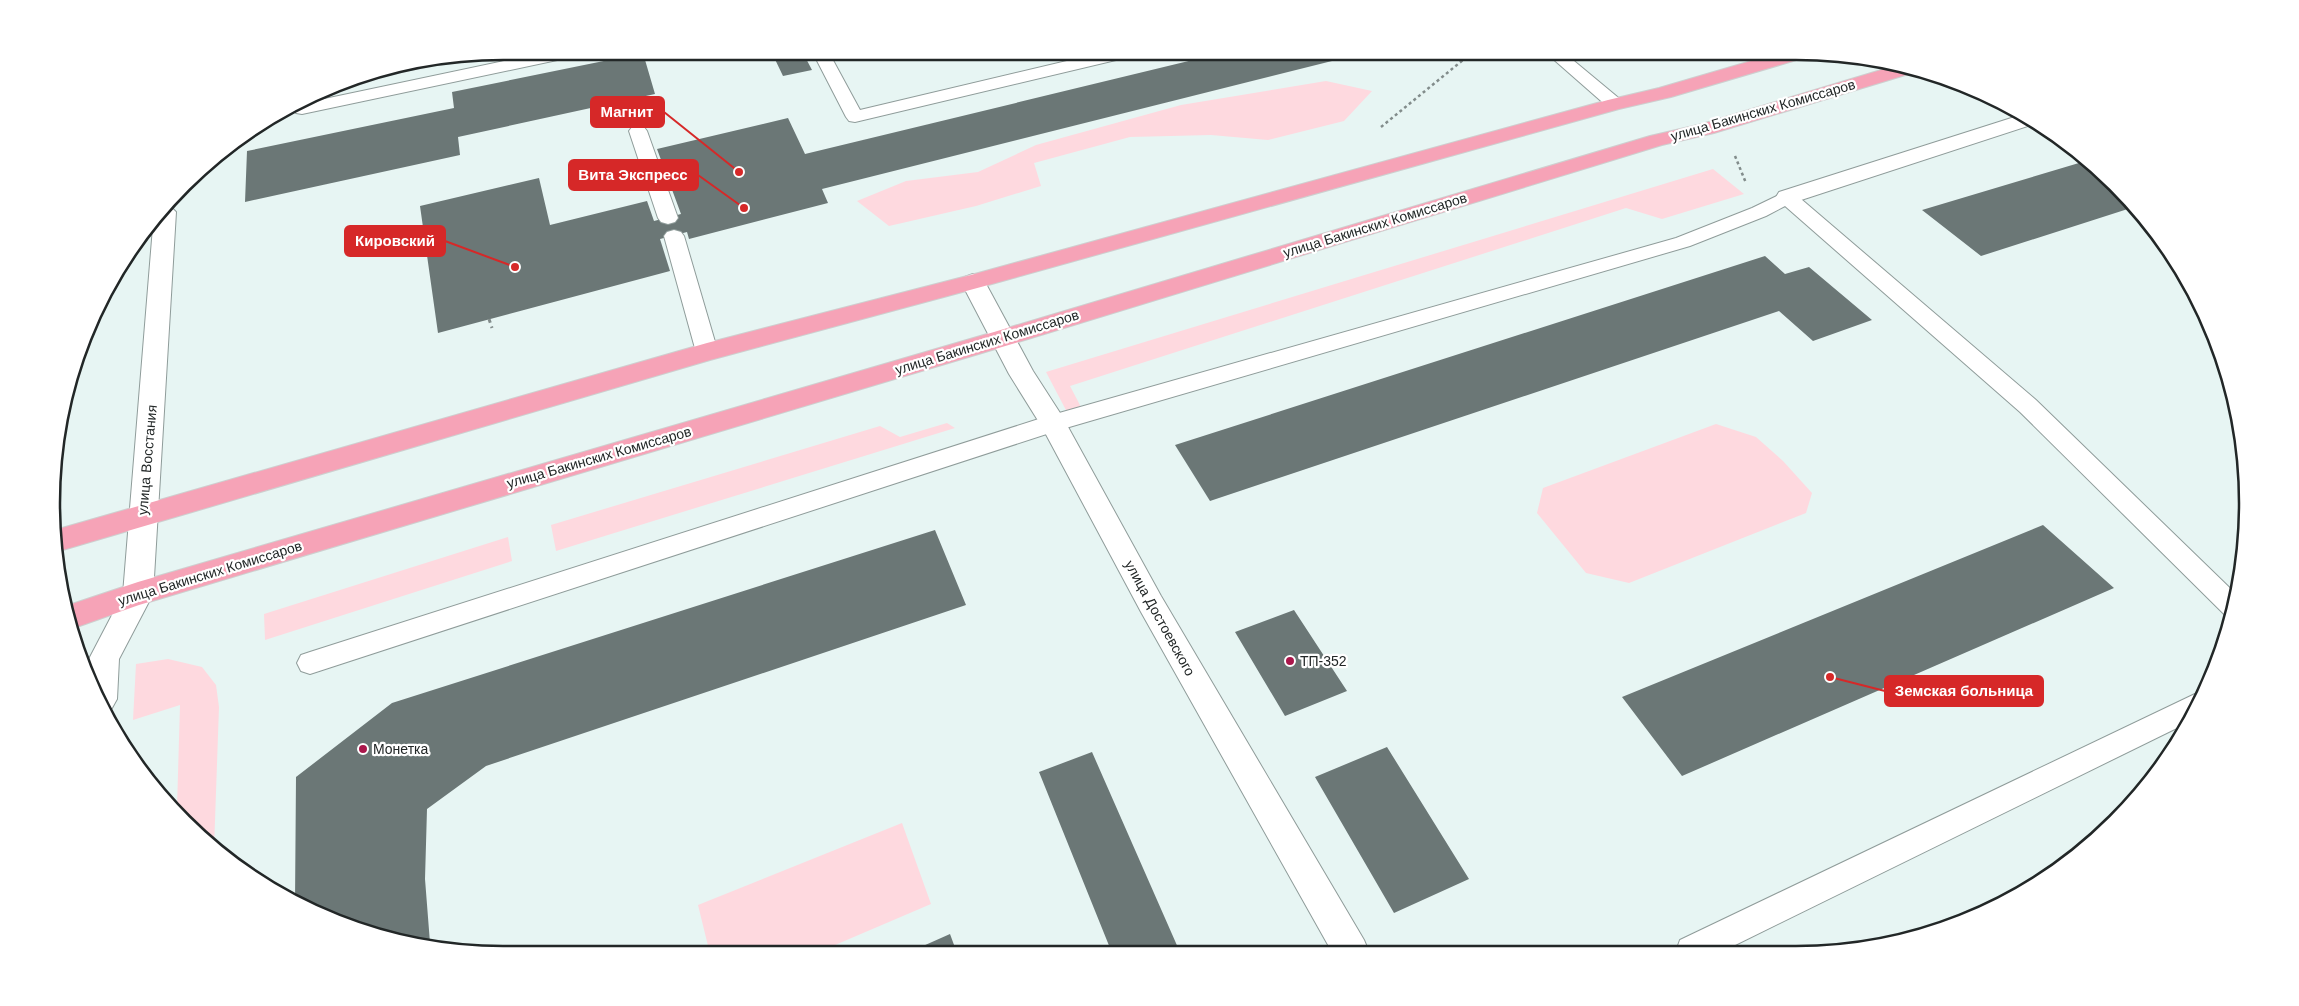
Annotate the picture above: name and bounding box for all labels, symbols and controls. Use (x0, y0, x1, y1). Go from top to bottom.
street label: улица Бакинских Комиссаров (1669, 76, 1857, 144)
callout: Магнит (591, 97, 664, 127)
text: Магнит (601, 103, 653, 120)
callout: Вита Экспресс (569, 160, 698, 190)
text: Вита Экспресс (578, 166, 688, 183)
street label: улица Бакинских Комиссаров (1281, 189, 1469, 261)
callout: Кировский (345, 226, 445, 256)
text: Кировский (355, 232, 435, 249)
street label: улица Бакинских Комиссаров (893, 306, 1081, 378)
street label: улица Восстания (134, 404, 160, 516)
street label: улица Бакинских Комиссаров (505, 423, 693, 491)
street label: улица Бакинских Комиссаров (116, 537, 304, 609)
street label: улица Достоевского (1122, 557, 1199, 679)
place label: ТП-352 (1300, 653, 1347, 669)
marker: ТП-352 (1284, 655, 1296, 667)
callout: Земская больница (1885, 676, 2043, 706)
text: Земская больница (1895, 682, 2034, 699)
place label: Монетка (373, 741, 429, 757)
marker: Монетка (357, 743, 369, 755)

